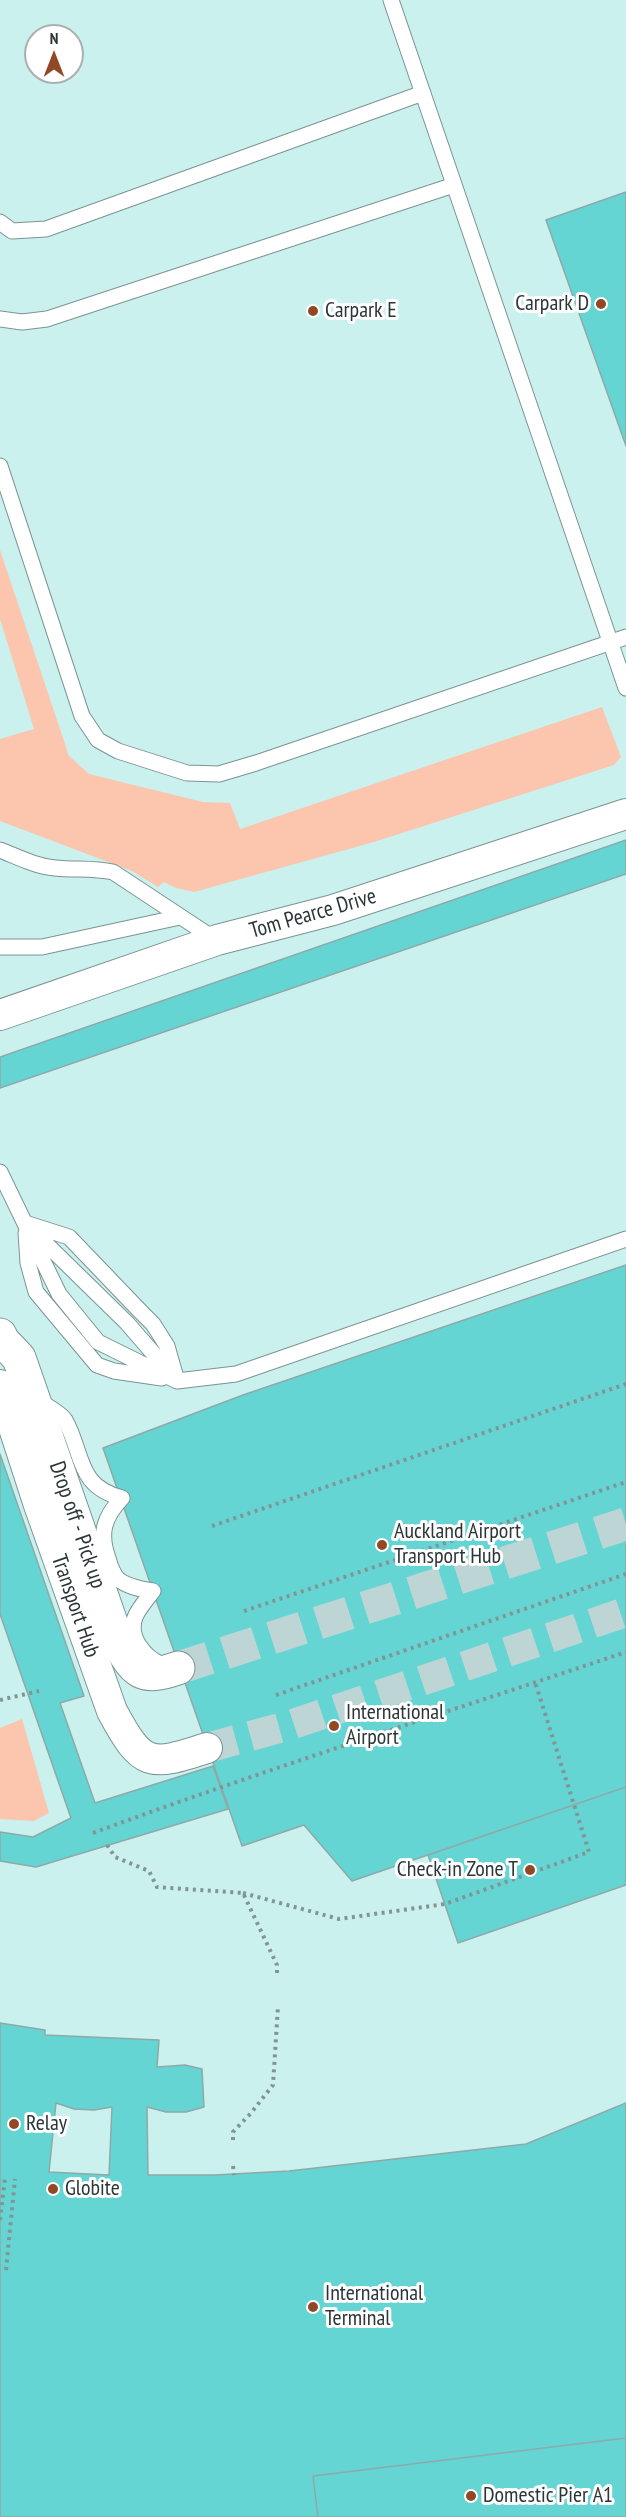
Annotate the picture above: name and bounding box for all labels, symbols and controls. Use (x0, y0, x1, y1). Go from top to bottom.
north arrow (24, 24, 84, 84)
text: N (50, 28, 58, 48)
place label: Carpark D (515, 291, 589, 317)
marker: Carpark D (594, 297, 608, 311)
place label: Carpark E (325, 298, 397, 324)
marker: Carpark E (306, 304, 320, 318)
street label: Tom Pearce Drive (247, 883, 379, 945)
street label: Drop off - Pick up (43, 1458, 111, 1592)
place label: Auckland Airport Transport Hub (394, 1519, 521, 1570)
marker: Auckland Airport Transport Hub (375, 1538, 389, 1552)
street label: Transport Hub (45, 1551, 105, 1661)
place label: International Airport (346, 1700, 444, 1752)
marker: International Airport (327, 1719, 341, 1733)
place label: Check-in Zone T (397, 1857, 518, 1883)
marker: Check-in Zone T (523, 1863, 537, 1877)
place label: Relay (26, 2111, 67, 2137)
marker: Relay (7, 2117, 21, 2131)
place label: Globite (65, 2176, 120, 2202)
marker: Globite (46, 2182, 60, 2196)
place label: International Terminal (325, 2281, 423, 2332)
marker: International Terminal (306, 2300, 320, 2314)
place label: Domestic Pier A1 (483, 2483, 613, 2509)
marker: Domestic Pier A1 (464, 2489, 478, 2503)

